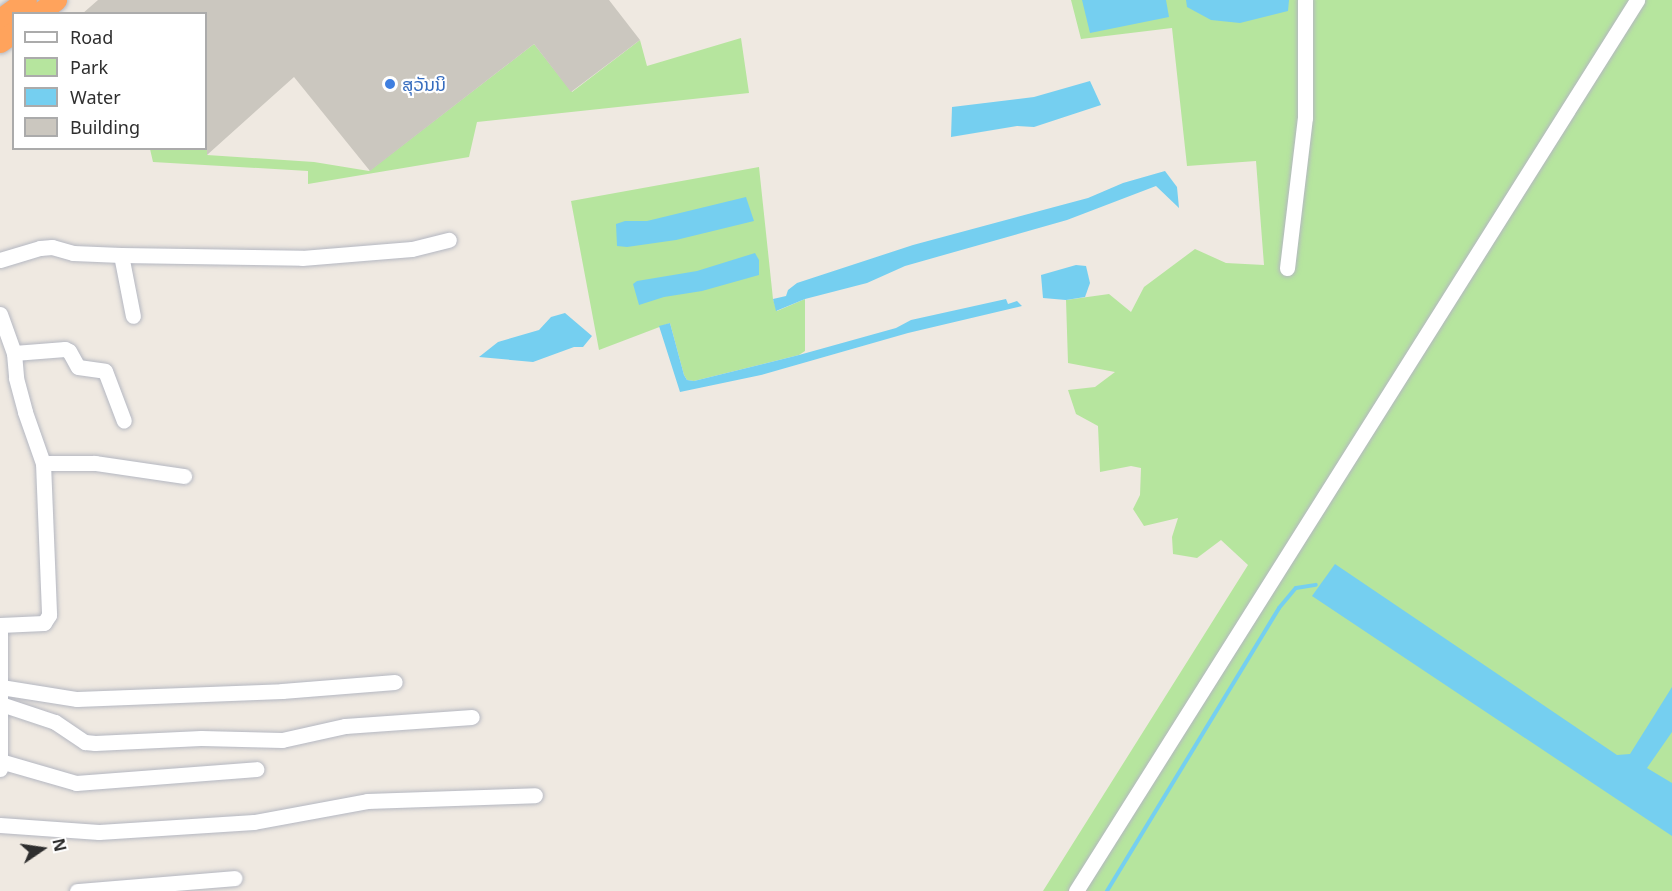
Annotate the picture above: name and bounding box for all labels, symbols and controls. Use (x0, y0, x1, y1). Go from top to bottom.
legend (12, 12, 207, 150)
text: Road (70, 25, 113, 49)
text: Park (70, 55, 108, 79)
place label: ສຸວັນນິ (402, 73, 446, 95)
marker: ສຸວັນນິ (383, 77, 397, 91)
text: Water (70, 85, 121, 109)
text: Building (70, 115, 140, 139)
north arrow (12, 819, 72, 879)
text: N (47, 836, 72, 854)

